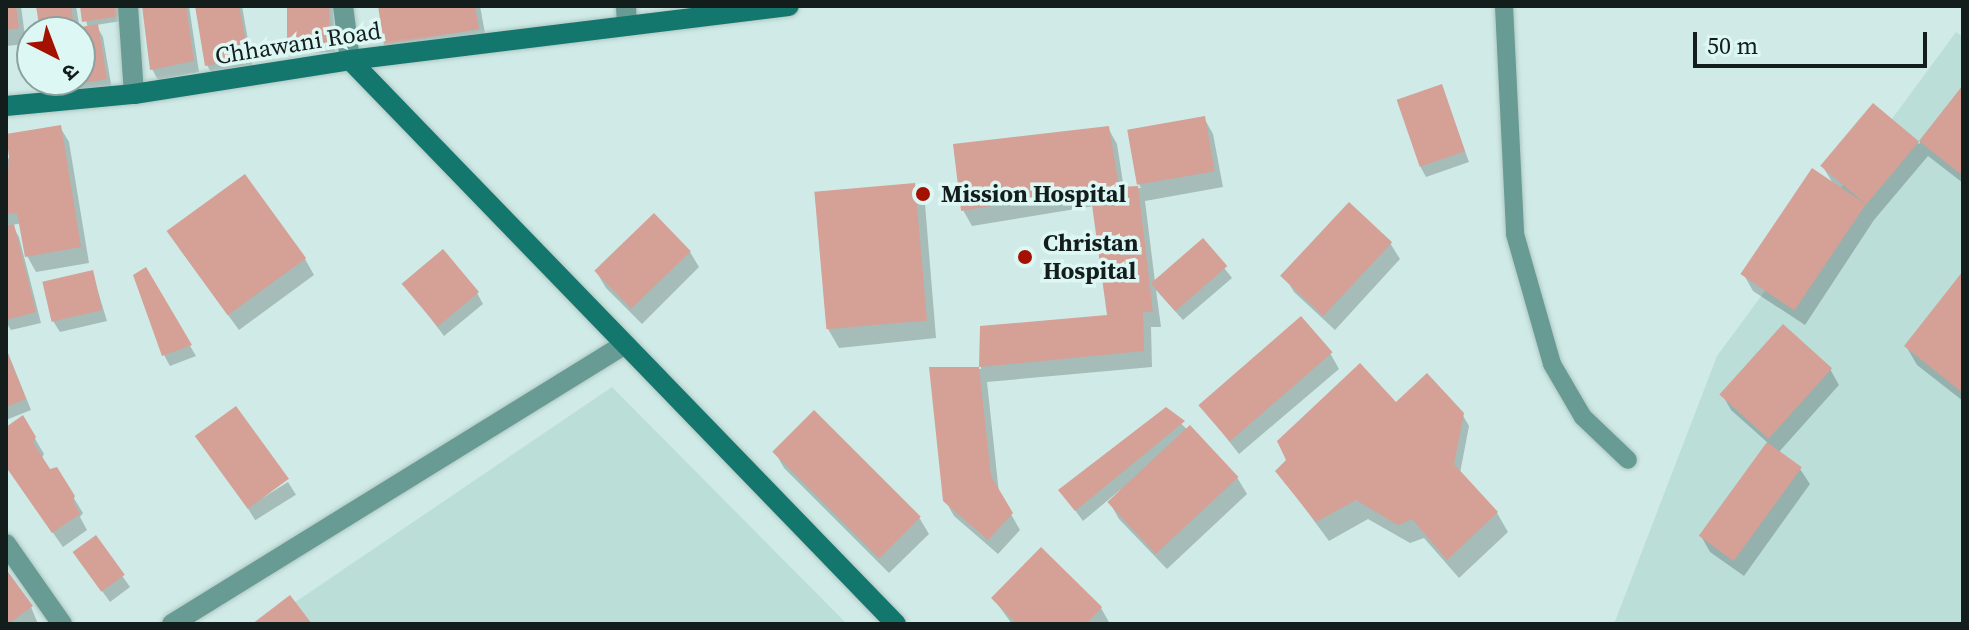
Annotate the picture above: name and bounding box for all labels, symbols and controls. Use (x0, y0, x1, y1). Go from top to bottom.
north arrow (16, 16, 96, 96)
street label: Chhawani Road (213, 16, 383, 70)
scale bar (1697, 16, 1931, 66)
text: 50 m (1707, 29, 1758, 62)
text: उ (56, 57, 86, 88)
place label: Mission Hospital (941, 180, 1126, 208)
marker: Mission Hospital (912, 183, 934, 205)
place label: Christan Hospital (1043, 229, 1138, 285)
marker: Christan Hospital (1014, 246, 1036, 268)

